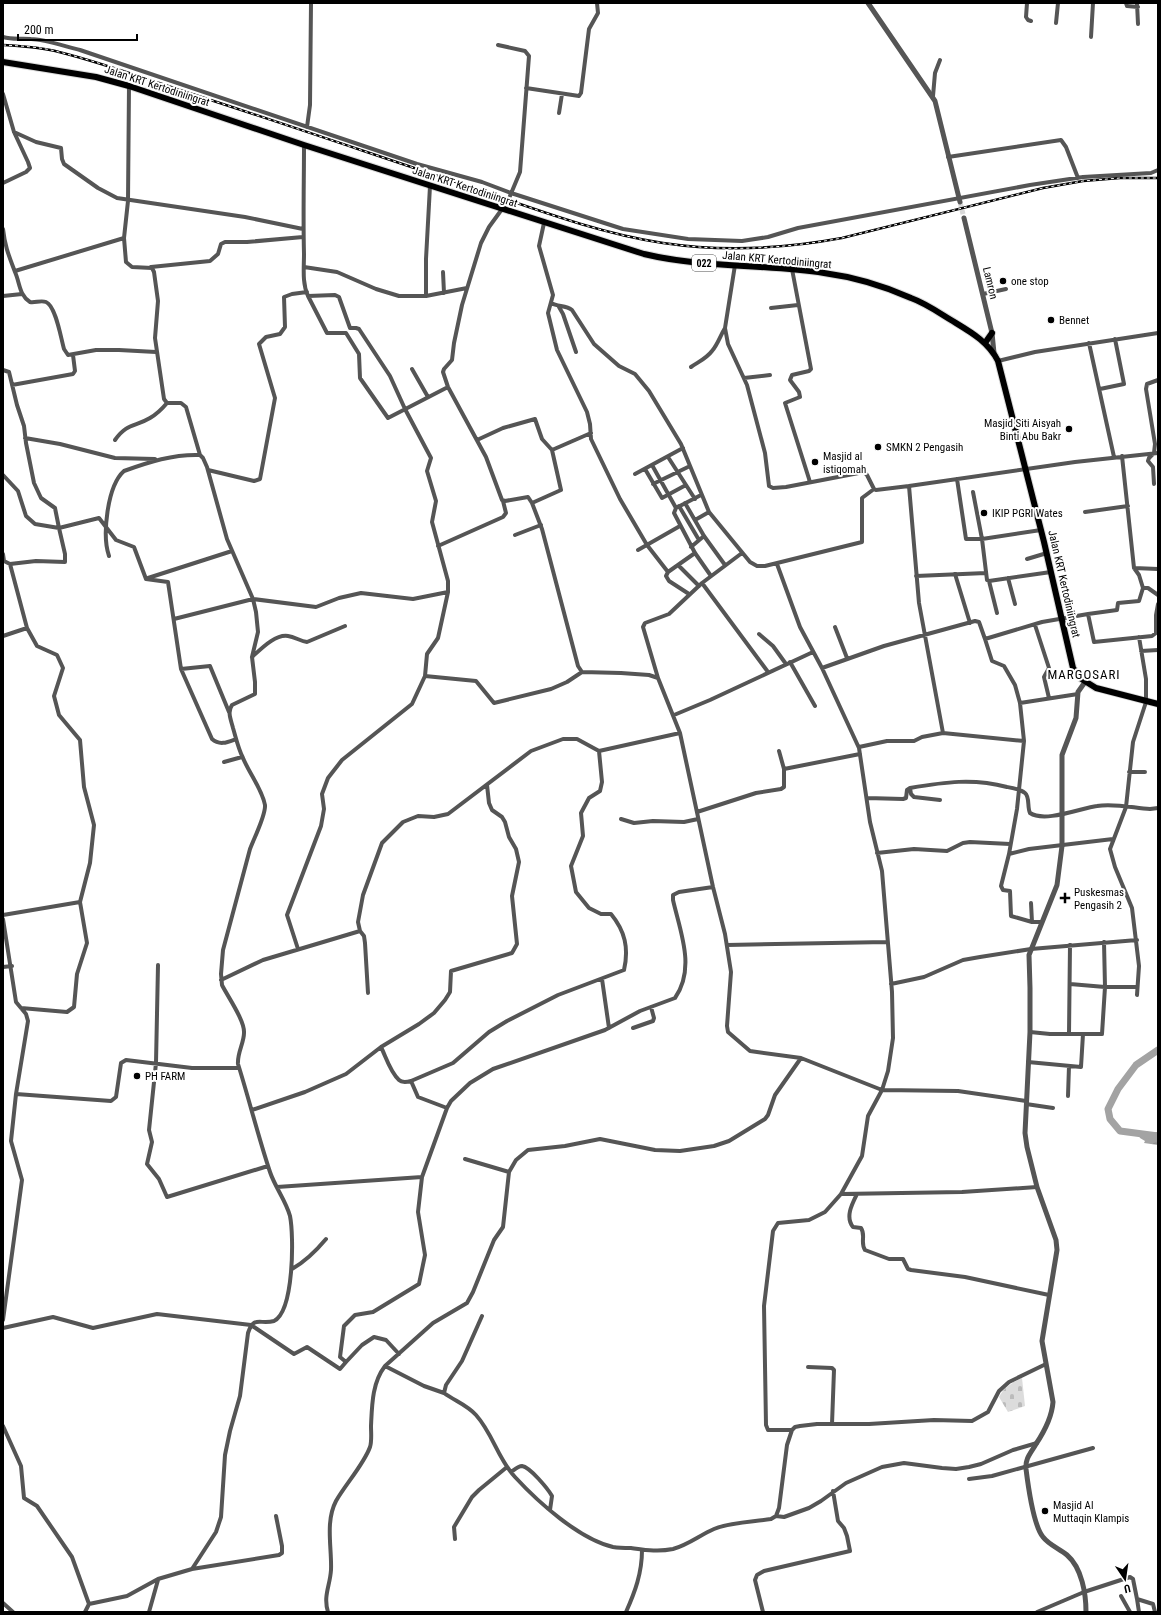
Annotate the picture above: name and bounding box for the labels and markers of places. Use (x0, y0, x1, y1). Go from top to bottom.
place label: one stop (1011, 275, 1049, 288)
marker: one stop (998, 276, 1008, 286)
place label: Bennet (1059, 314, 1089, 327)
marker: Bennet (1046, 315, 1056, 325)
place label: Masjid Siti Aisyah Binti Abu Bakr (984, 417, 1062, 443)
marker: Masjid Siti Aisyah Binti Abu Bakr (1064, 424, 1074, 434)
place label: SMKN 2 Pengasih (886, 441, 963, 454)
marker: SMKN 2 Pengasih (873, 442, 883, 452)
place label: Masjid al istiqomah (823, 450, 866, 476)
marker: Masjid al istiqomah (810, 457, 820, 467)
place label: IKIP PGRI Wates (992, 507, 1063, 520)
marker: IKIP PGRI Wates (979, 508, 989, 518)
place label: Puskesmas Pengasih 2 (1074, 886, 1124, 912)
marker: Puskesmas Pengasih 2 (1059, 892, 1071, 904)
place label: PH FARM (145, 1070, 185, 1083)
marker: PH FARM (132, 1071, 142, 1081)
place label: Masjid Al Muttaqin Klampis (1053, 1499, 1129, 1525)
marker: Masjid Al Muttaqin Klampis (1040, 1506, 1050, 1516)

